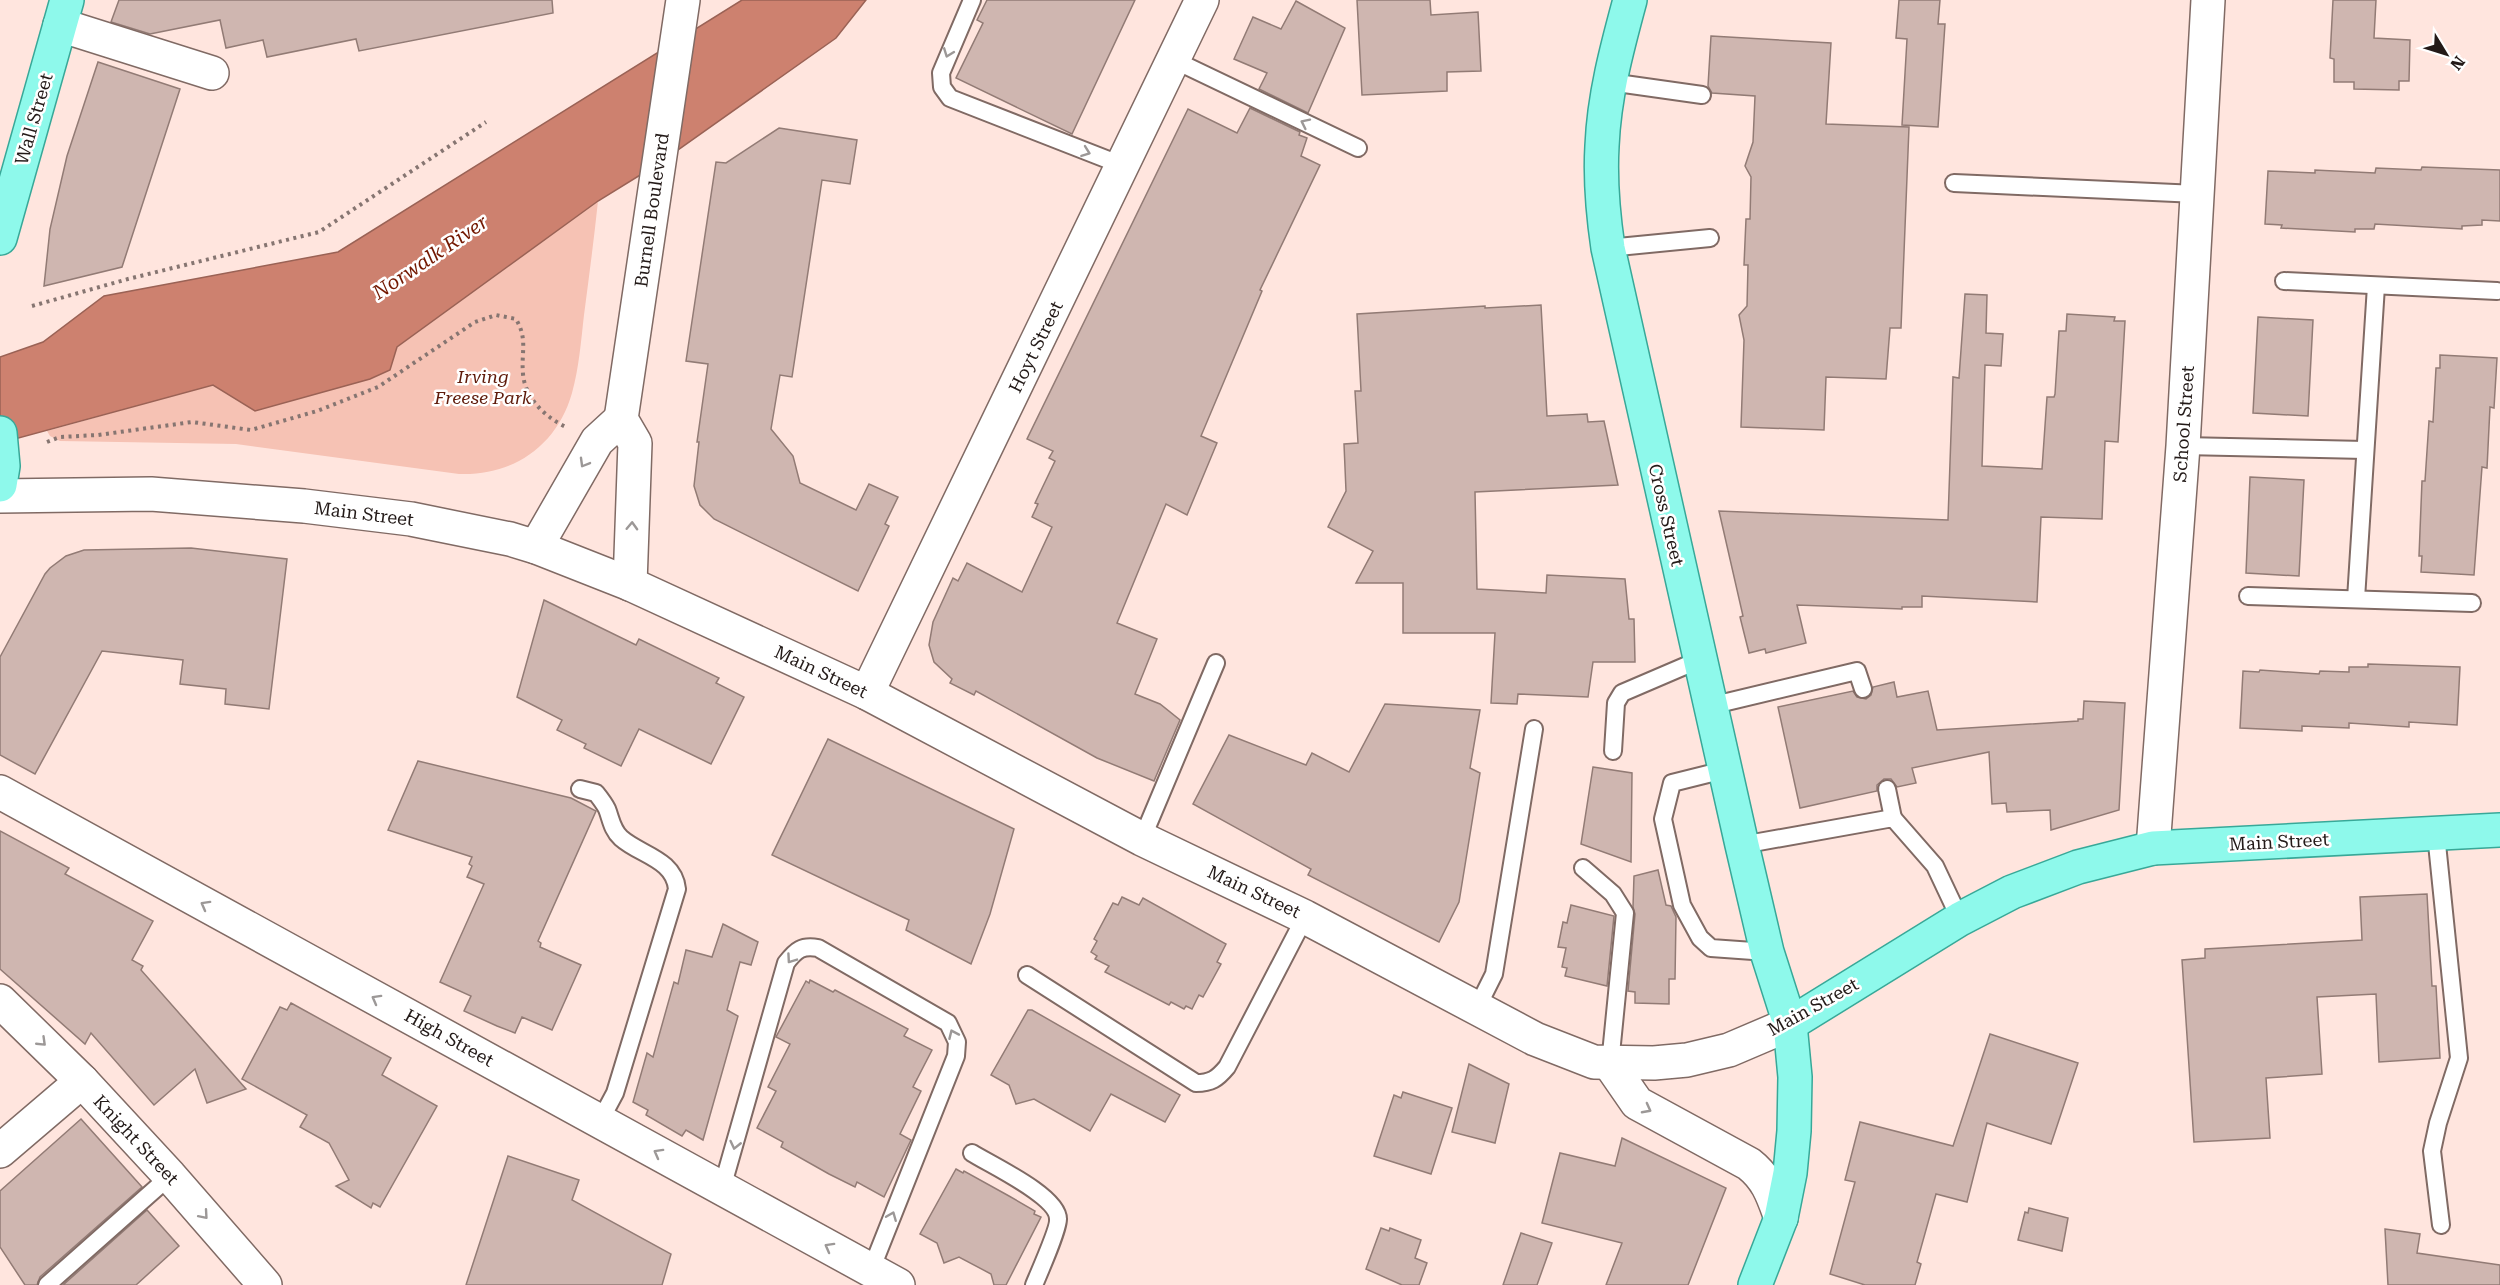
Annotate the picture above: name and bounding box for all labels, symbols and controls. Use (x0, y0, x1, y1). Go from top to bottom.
north arrow (2416, 24, 2476, 84)
one-way arrow (943, 47, 955, 58)
text: N (2446, 52, 2469, 74)
street label: Wall Street (10, 70, 57, 167)
one-way arrow (1301, 118, 1312, 130)
street label: Burnell Boulevard (630, 131, 673, 289)
one-way arrow (1080, 145, 1091, 158)
water label: Norwalk River (367, 209, 493, 305)
street label: Hoyt Street (1004, 297, 1067, 396)
street label: School Street (2169, 365, 2198, 483)
park label: Irving Freese Park (433, 366, 532, 408)
one-way arrow (580, 457, 591, 467)
street label: Cross Street (1645, 462, 1689, 568)
street label: Main Street (313, 497, 415, 530)
one-way arrow (625, 521, 638, 530)
street label: Main Street (771, 641, 871, 702)
street label: Main Street (2228, 828, 2330, 855)
street label: Main Street (1204, 861, 1304, 922)
one-way arrow (201, 901, 211, 912)
one-way arrow (787, 952, 798, 963)
street label: Main Street (1764, 973, 1862, 1040)
one-way arrow (372, 994, 383, 1006)
street label: High Street (401, 1004, 498, 1071)
one-way arrow (948, 1029, 960, 1040)
one-way arrow (35, 1035, 45, 1046)
street label: Knight Street (89, 1090, 184, 1189)
one-way arrow (1641, 1102, 1651, 1113)
one-way arrow (729, 1139, 742, 1149)
one-way arrow (654, 1149, 664, 1160)
one-way arrow (197, 1208, 208, 1219)
one-way arrow (885, 1211, 897, 1222)
one-way arrow (824, 1243, 835, 1254)

